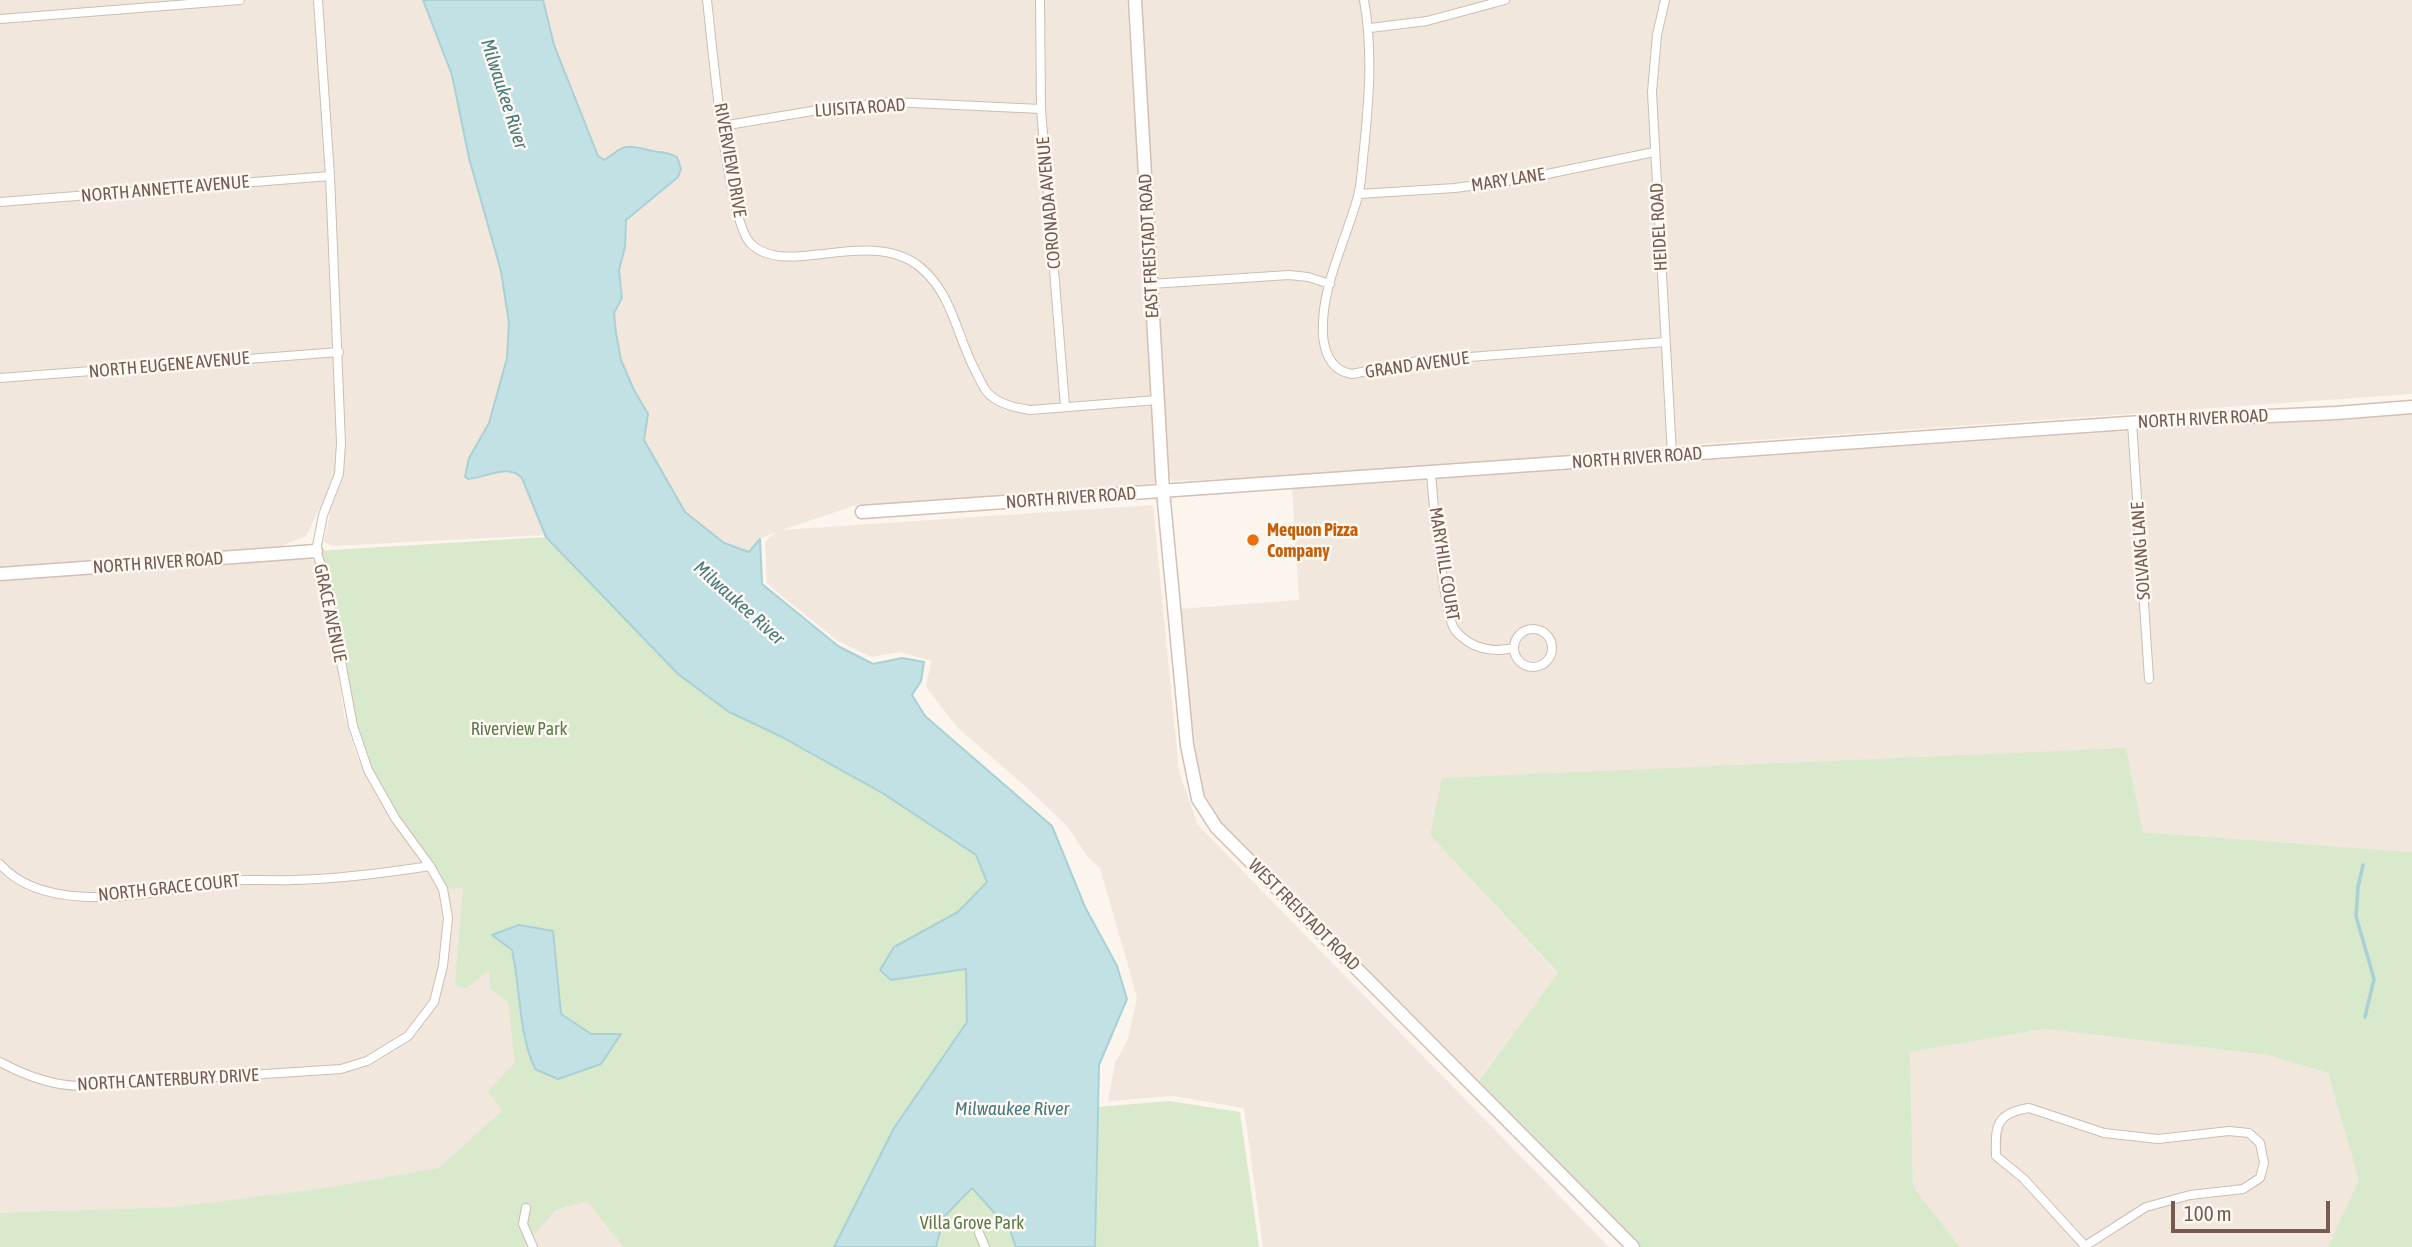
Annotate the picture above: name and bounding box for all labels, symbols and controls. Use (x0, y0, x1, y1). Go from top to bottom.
water label: Milwaukee River (475, 36, 533, 152)
street label: LUISITA ROAD (814, 94, 906, 122)
street label: RIVERVIEW DRIVE (709, 101, 751, 219)
street label: CORONADA AVENUE (1032, 136, 1066, 270)
street label: MARY LANE (1470, 164, 1546, 196)
street label: NORTH ANNETTE AVENUE (80, 171, 250, 207)
street label: EAST FREISTADT ROAD (1134, 173, 1164, 319)
street label: HEIDEL ROAD (1646, 182, 1672, 272)
street label: NORTH EUGENE AVENUE (88, 347, 250, 383)
street label: GRAND AVENUE (1364, 347, 1470, 383)
street label: NORTH RIVER ROAD (2137, 405, 2269, 433)
street label: NORTH RIVER ROAD (1571, 443, 1703, 473)
street label: NORTH RIVER ROAD (1005, 483, 1137, 513)
street label: SOLVANG LANE (2127, 501, 2155, 601)
street label: MARYHILL COURT (1424, 506, 1464, 622)
place label: Mequon Pizza Company (1267, 519, 1358, 562)
marker: Mequon Pizza Company (1245, 532, 1261, 548)
street label: NORTH RIVER ROAD (92, 548, 224, 578)
water label: Milwaukee River (689, 556, 789, 650)
street label: GRACE AVENUE (309, 562, 351, 664)
park label: Riverview Park (471, 718, 567, 740)
street label: WEST FREISTADT ROAD (1244, 855, 1364, 975)
street label: NORTH GRACE COURT (97, 870, 241, 906)
street label: NORTH CANTERBURY DRIVE (77, 1064, 259, 1096)
water label: Milwaukee River (955, 1098, 1069, 1120)
scale bar (2174, 1188, 2333, 1232)
text: 100 m (2184, 1201, 2232, 1225)
park label: Villa Grove Park (920, 1212, 1024, 1234)

